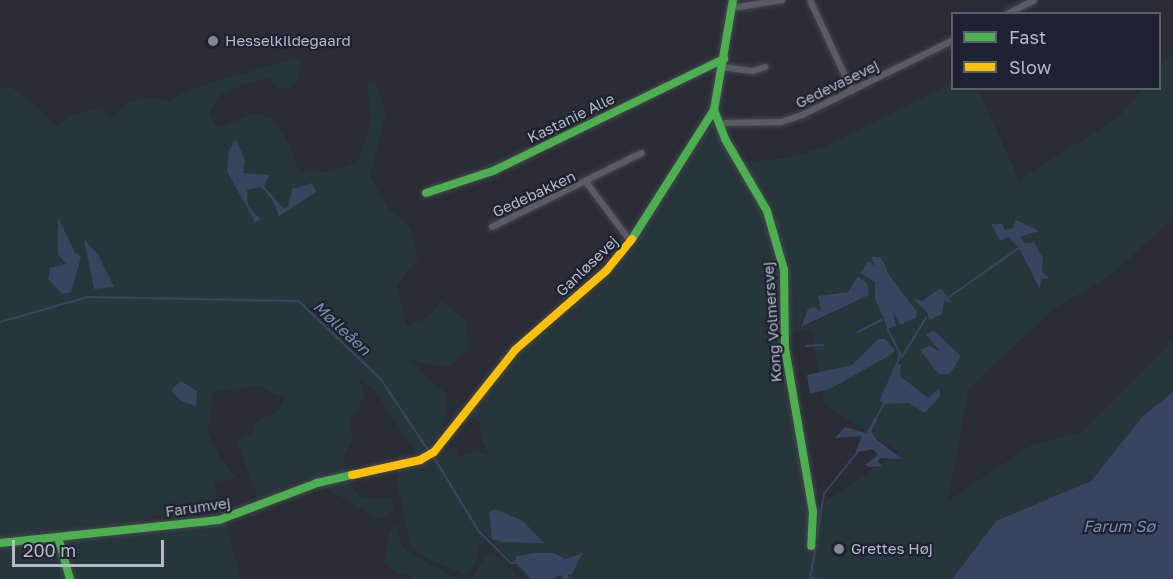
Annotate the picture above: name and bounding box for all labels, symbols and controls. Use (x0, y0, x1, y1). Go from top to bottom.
legend (951, 12, 1161, 90)
text: Fast (1009, 26, 1046, 48)
place label: Hesselkildegaard (225, 32, 351, 50)
marker: Hesselkildegaard (206, 34, 220, 48)
street label: Gedevasevej (792, 56, 882, 112)
text: Slow (1009, 56, 1051, 78)
street label: Kastanie Alle (524, 89, 618, 147)
street label: Gedebakken (490, 167, 578, 221)
street label: Ganløsevej (552, 232, 622, 300)
street label: Kong Volmersvej (759, 261, 785, 383)
water label: Mølleåen (310, 297, 374, 359)
street label: Farumvej (164, 494, 232, 520)
water label: Farum Sø (1083, 516, 1155, 536)
scale bar (15, 528, 166, 566)
text: 200 m (23, 539, 76, 561)
place label: Grettes Høj (851, 540, 933, 558)
marker: Grettes Høj (832, 542, 846, 556)

